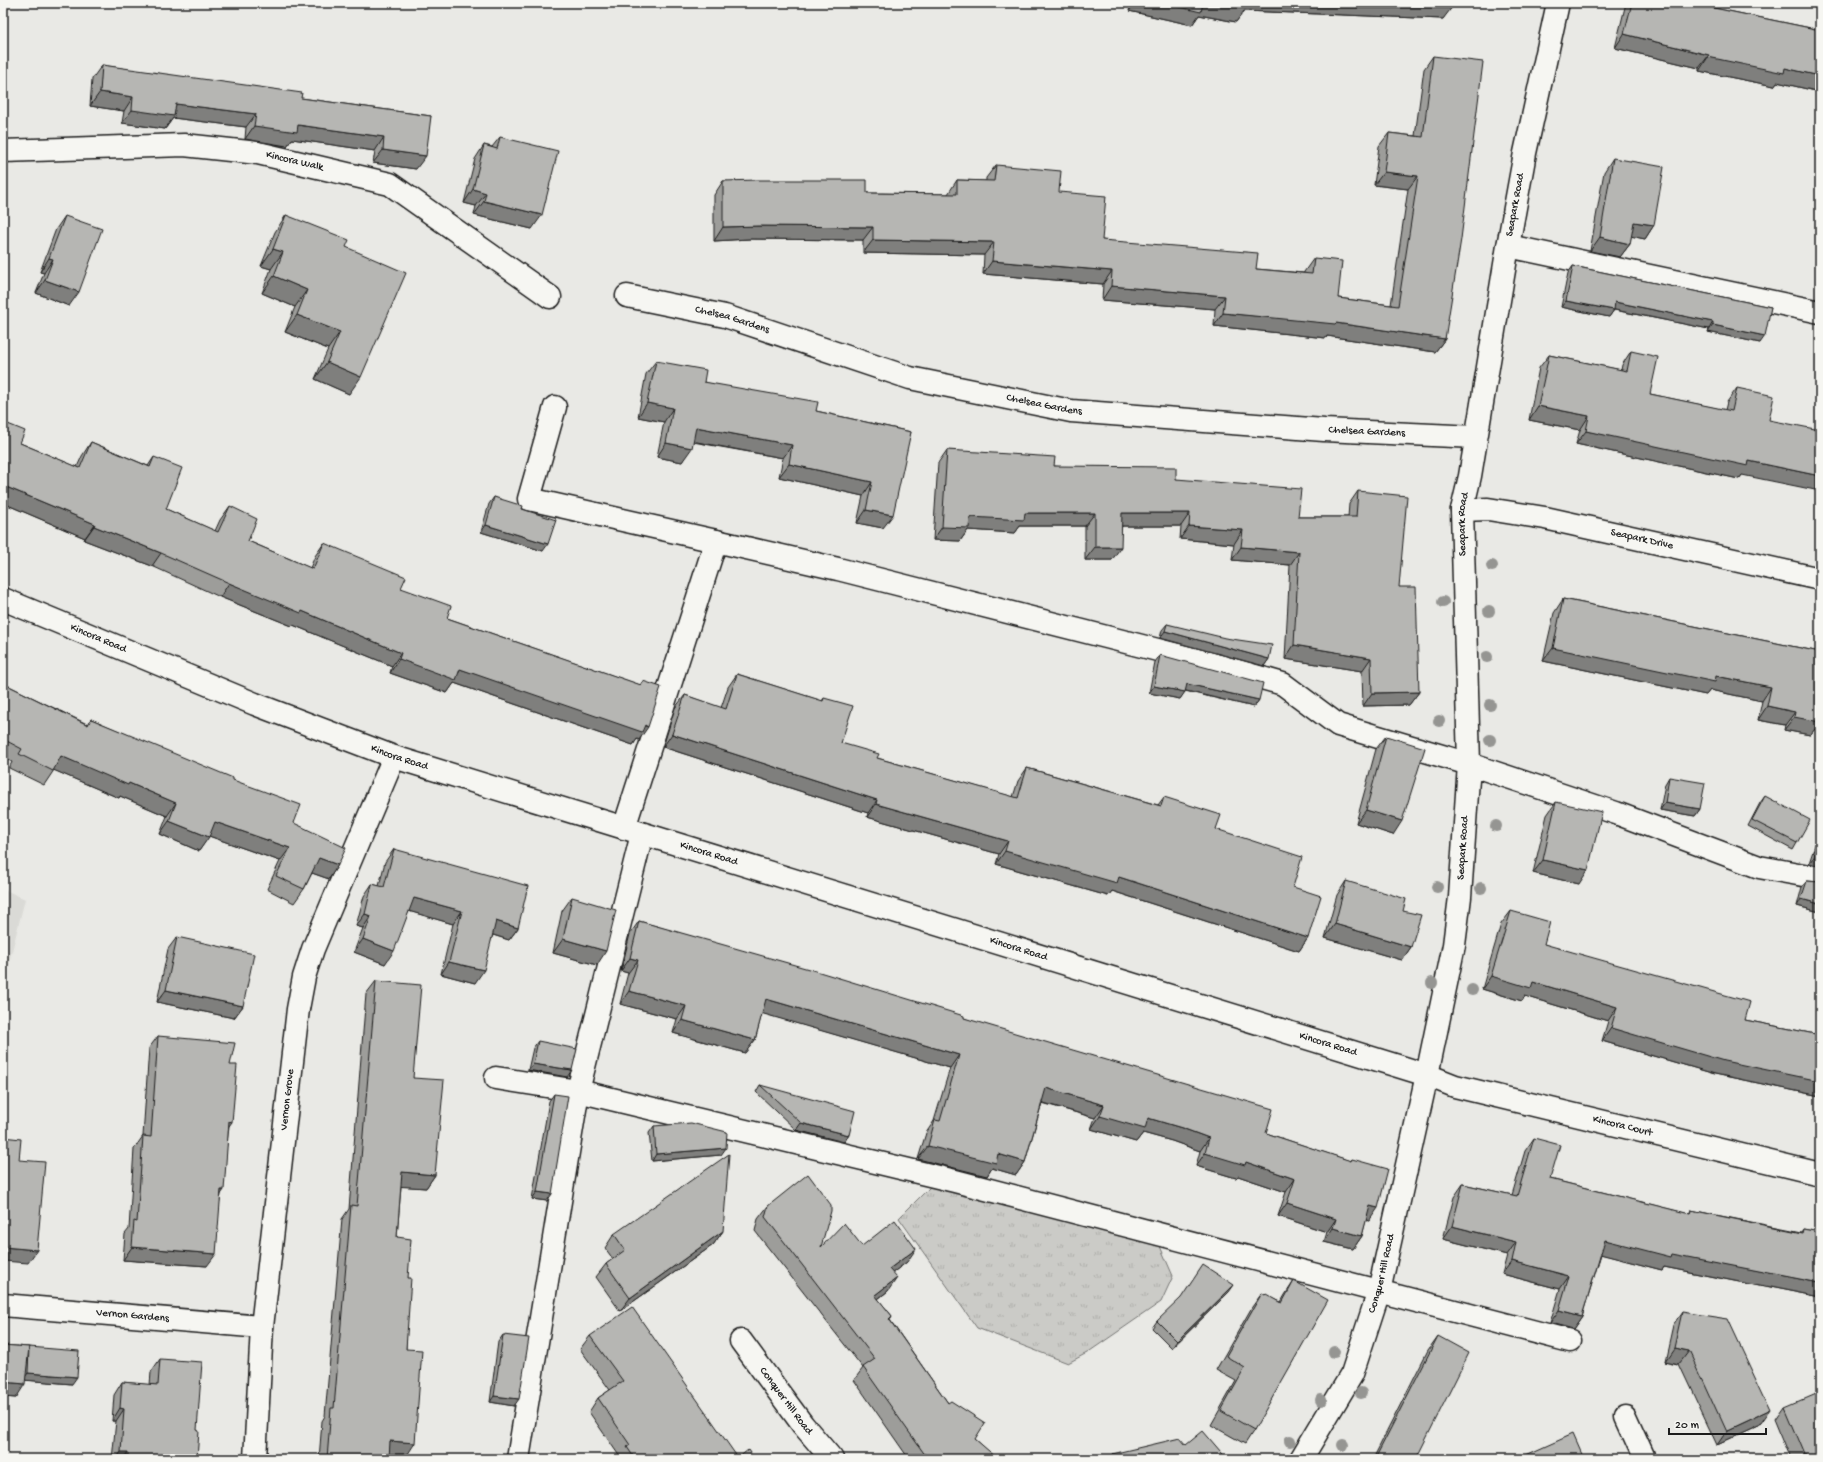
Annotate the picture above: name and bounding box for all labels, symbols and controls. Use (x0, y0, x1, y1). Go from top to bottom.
street label: Kincora Walk (265, 149, 325, 174)
street label: Seapark Road (1504, 171, 1527, 237)
street label: Chelsea Gardens (694, 304, 772, 337)
street label: Chelsea Gardens (1005, 392, 1083, 418)
street label: Chelsea Gardens (1328, 424, 1406, 440)
street label: Seapark Road (1456, 490, 1472, 556)
street label: Seapark Drive (1609, 527, 1675, 552)
street label: Kincora Road (68, 622, 129, 656)
street label: Kincora Road (369, 743, 431, 774)
street label: Seapark Road (1455, 814, 1472, 880)
street label: Kincora Road (678, 839, 740, 869)
street label: Kincora Road (988, 935, 1050, 964)
street label: Kincora Road (1298, 1030, 1360, 1060)
street label: Vernon Grove (278, 1068, 297, 1132)
street label: Kincora Court (1591, 1113, 1655, 1140)
street label: Conquer Hill Road (1366, 1231, 1398, 1315)
street label: Vernon Gardens (95, 1307, 170, 1325)
street label: Conquer Hill Road (757, 1365, 816, 1439)
scale bar (1669, 1410, 1766, 1436)
text: 20 m (1675, 1419, 1700, 1433)

